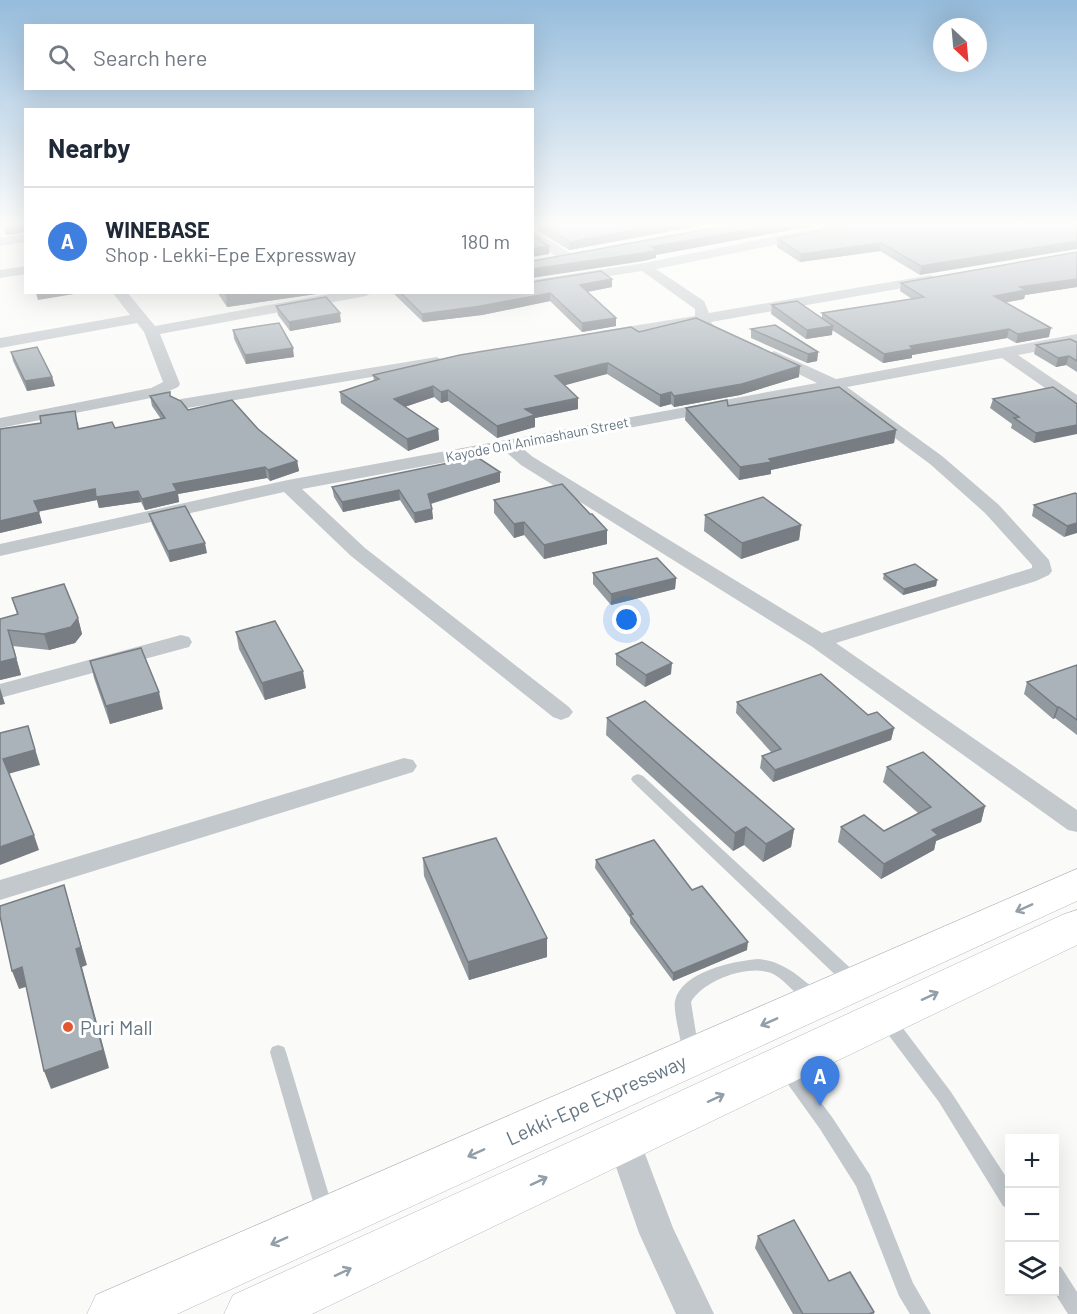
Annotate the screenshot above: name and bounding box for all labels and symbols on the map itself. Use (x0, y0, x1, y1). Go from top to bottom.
north arrow (933, 18, 987, 72)
street label: Kayode Oni Animashaun Street (444, 413, 630, 465)
your location (612, 605, 641, 634)
one-way arrow (1015, 903, 1033, 914)
one-way arrow (920, 989, 938, 1001)
place label: Puri Mall (80, 1015, 153, 1039)
one-way arrow (760, 1017, 779, 1028)
marker: Puri Mall (61, 1020, 75, 1034)
street label: Lekki-Epe Expressway (502, 1048, 690, 1150)
pin: A (800, 1056, 840, 1106)
one-way arrow (706, 1091, 724, 1103)
one-way arrow (467, 1147, 485, 1159)
one-way arrow (530, 1174, 548, 1186)
one-way arrow (270, 1235, 288, 1247)
one-way arrow (334, 1265, 352, 1277)

